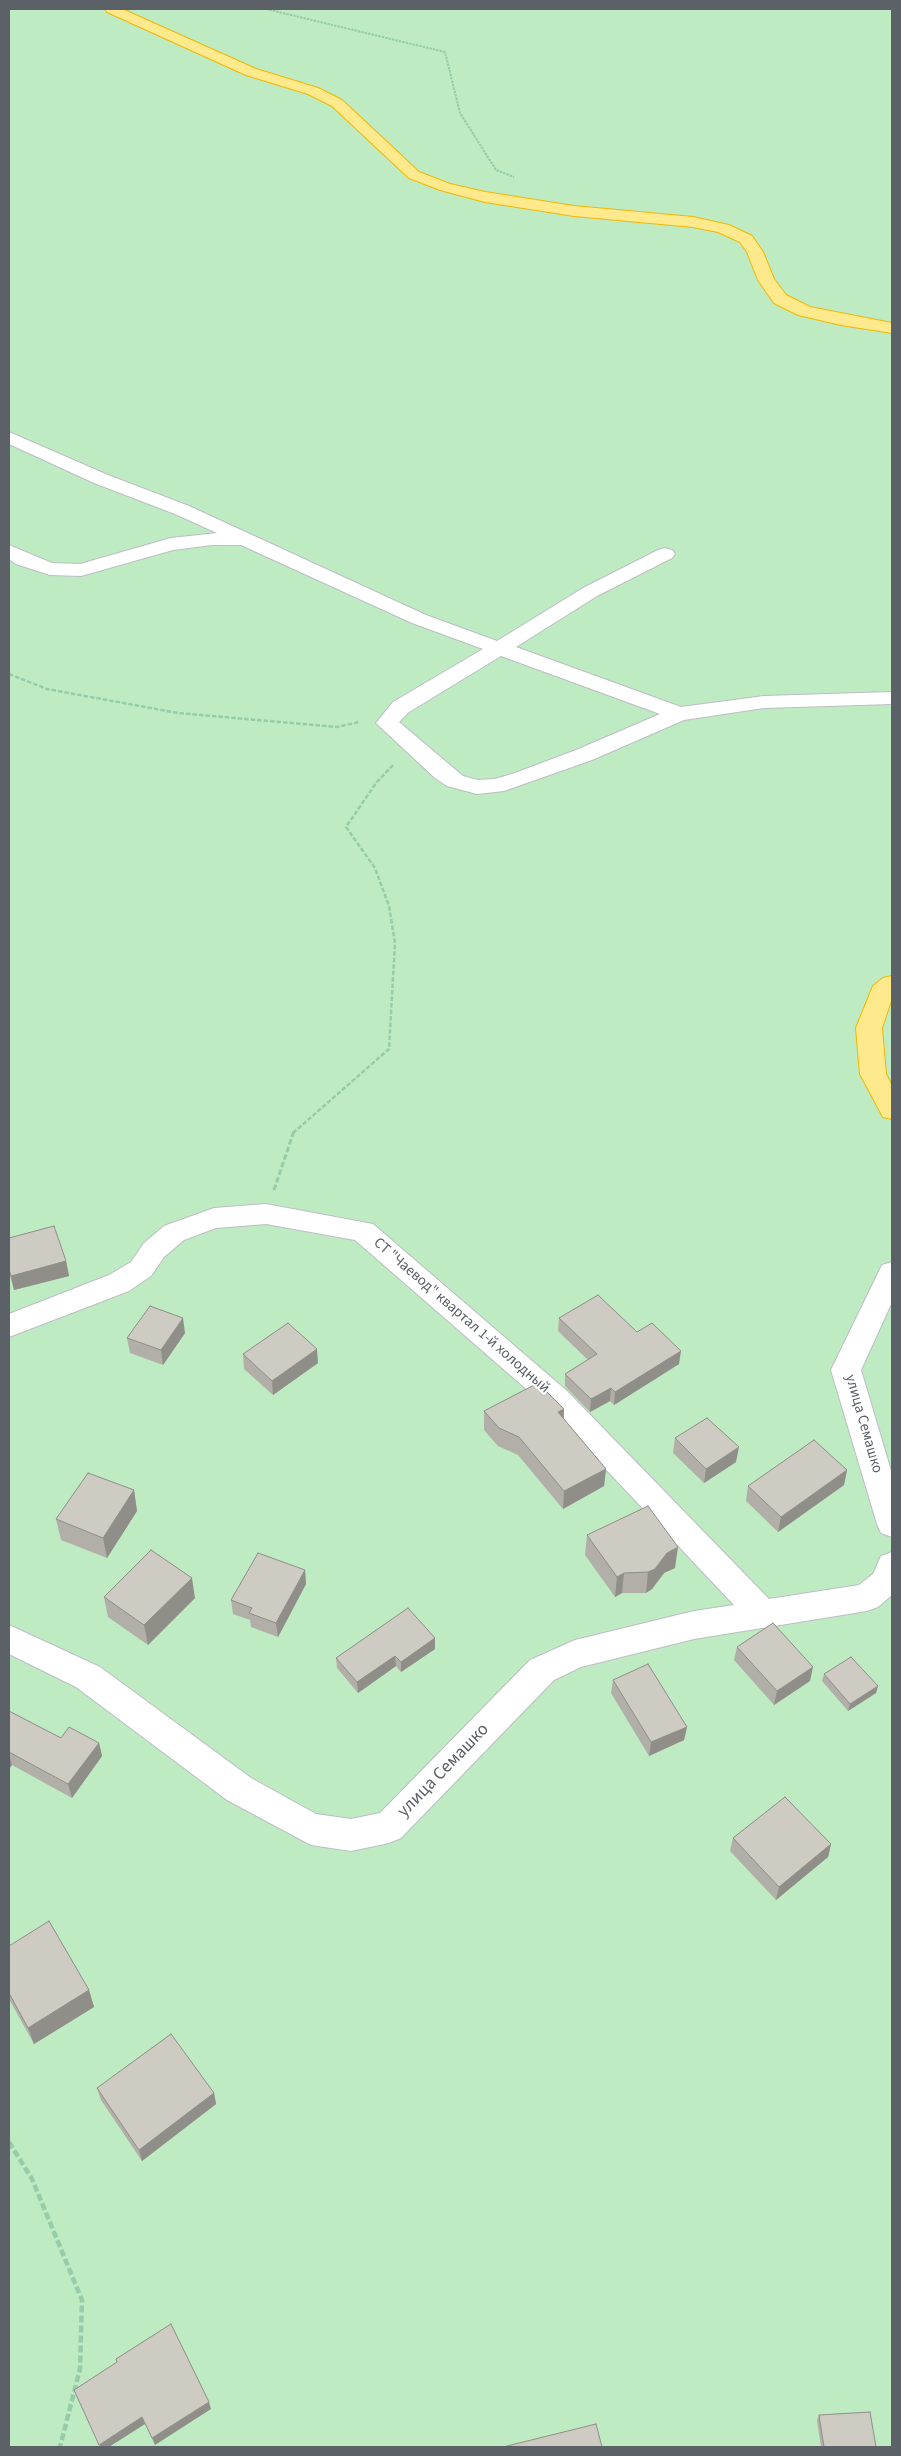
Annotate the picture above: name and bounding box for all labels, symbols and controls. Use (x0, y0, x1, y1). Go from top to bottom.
street label: СТ "Чаевод" квартал 1-й холодный (369, 1234, 553, 1398)
street label: улица Семашко (840, 1373, 886, 1475)
street label: улица Семашко (394, 1720, 494, 1822)

